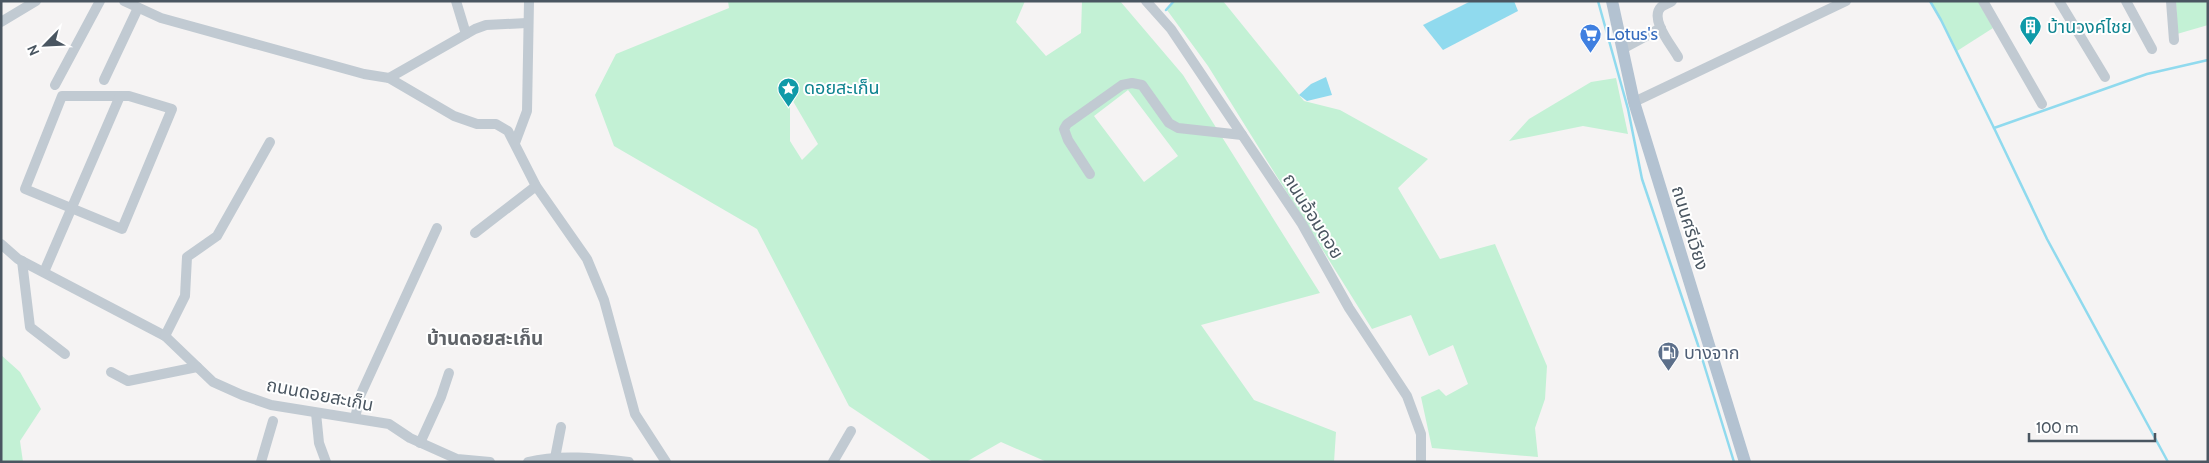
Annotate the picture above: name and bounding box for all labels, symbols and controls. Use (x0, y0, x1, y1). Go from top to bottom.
building icon: บ้านวงค์ไชย (2019, 15, 2043, 46)
place label: บ้านวงค์ไชย (2047, 16, 2132, 38)
north arrow (20, 20, 70, 70)
supermarket icon: Lotus's (1578, 22, 1602, 53)
place label: Lotus's (1606, 23, 1658, 45)
text: N (23, 42, 43, 58)
place icon: ดอยสะเก็น (776, 76, 800, 107)
place label: ดอยสะเก็น (804, 77, 880, 99)
street label: ถนนอ้อมดอย (1278, 169, 1348, 263)
street label: ถนนศรีเวียง (1667, 183, 1713, 273)
district label: บ้านดอยสะเก็น (427, 327, 543, 350)
fuel station icon: บางจาก (1656, 341, 1680, 372)
place label: บางจาก (1684, 342, 1740, 364)
street label: ถนนดอยสะเก็น (265, 374, 375, 416)
scale bar (2029, 410, 2155, 442)
text: 100 m (2036, 419, 2078, 437)

